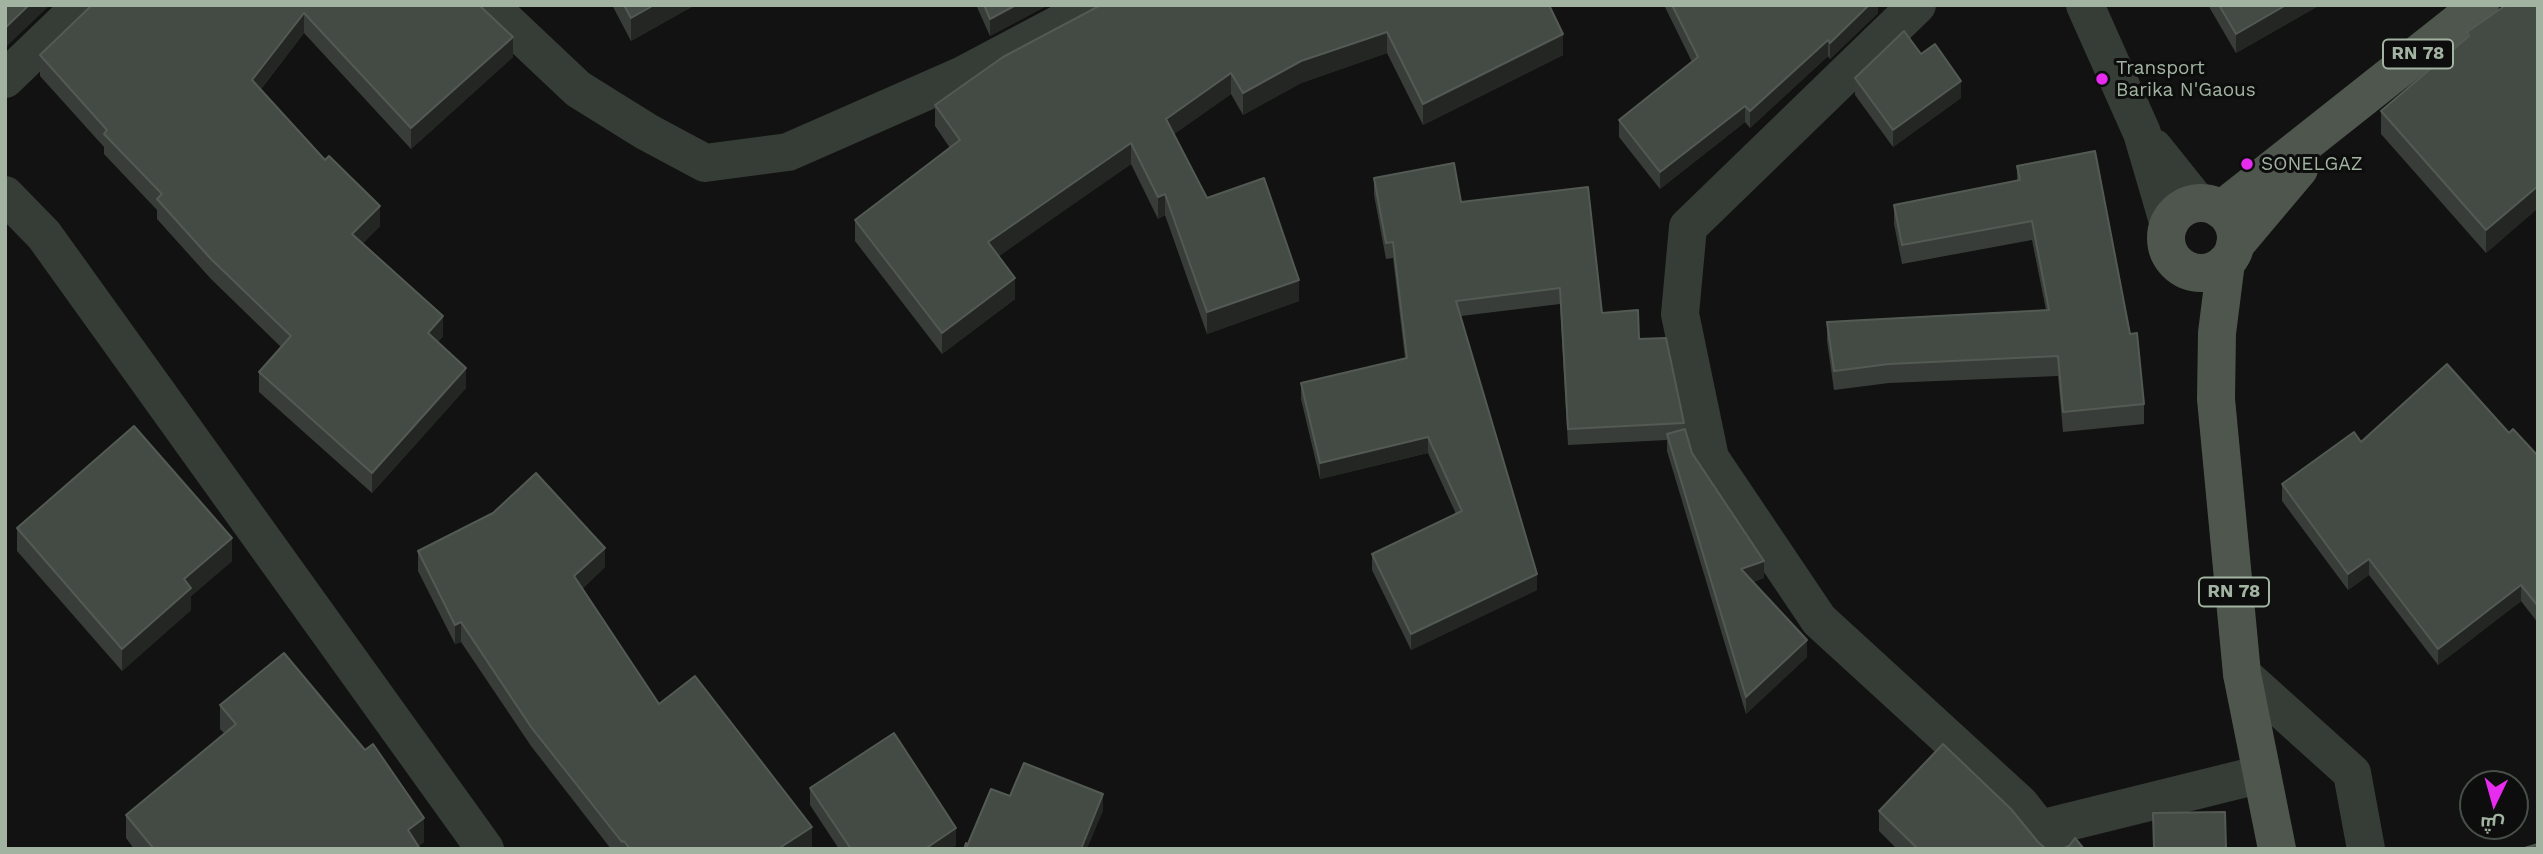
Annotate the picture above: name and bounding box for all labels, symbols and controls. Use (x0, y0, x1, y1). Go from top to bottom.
road number: RN 78 (2383, 40, 2453, 68)
place label: Transport Barika N'Gaous (2116, 57, 2256, 101)
marker: Transport Barika N'Gaous (2094, 71, 2110, 87)
place label: SONELGAZ (2261, 153, 2363, 175)
marker: SONELGAZ (2239, 156, 2255, 172)
road number: RN 78 (2199, 578, 2269, 606)
north arrow (2459, 770, 2529, 840)
text: ش (2479, 812, 2505, 837)

